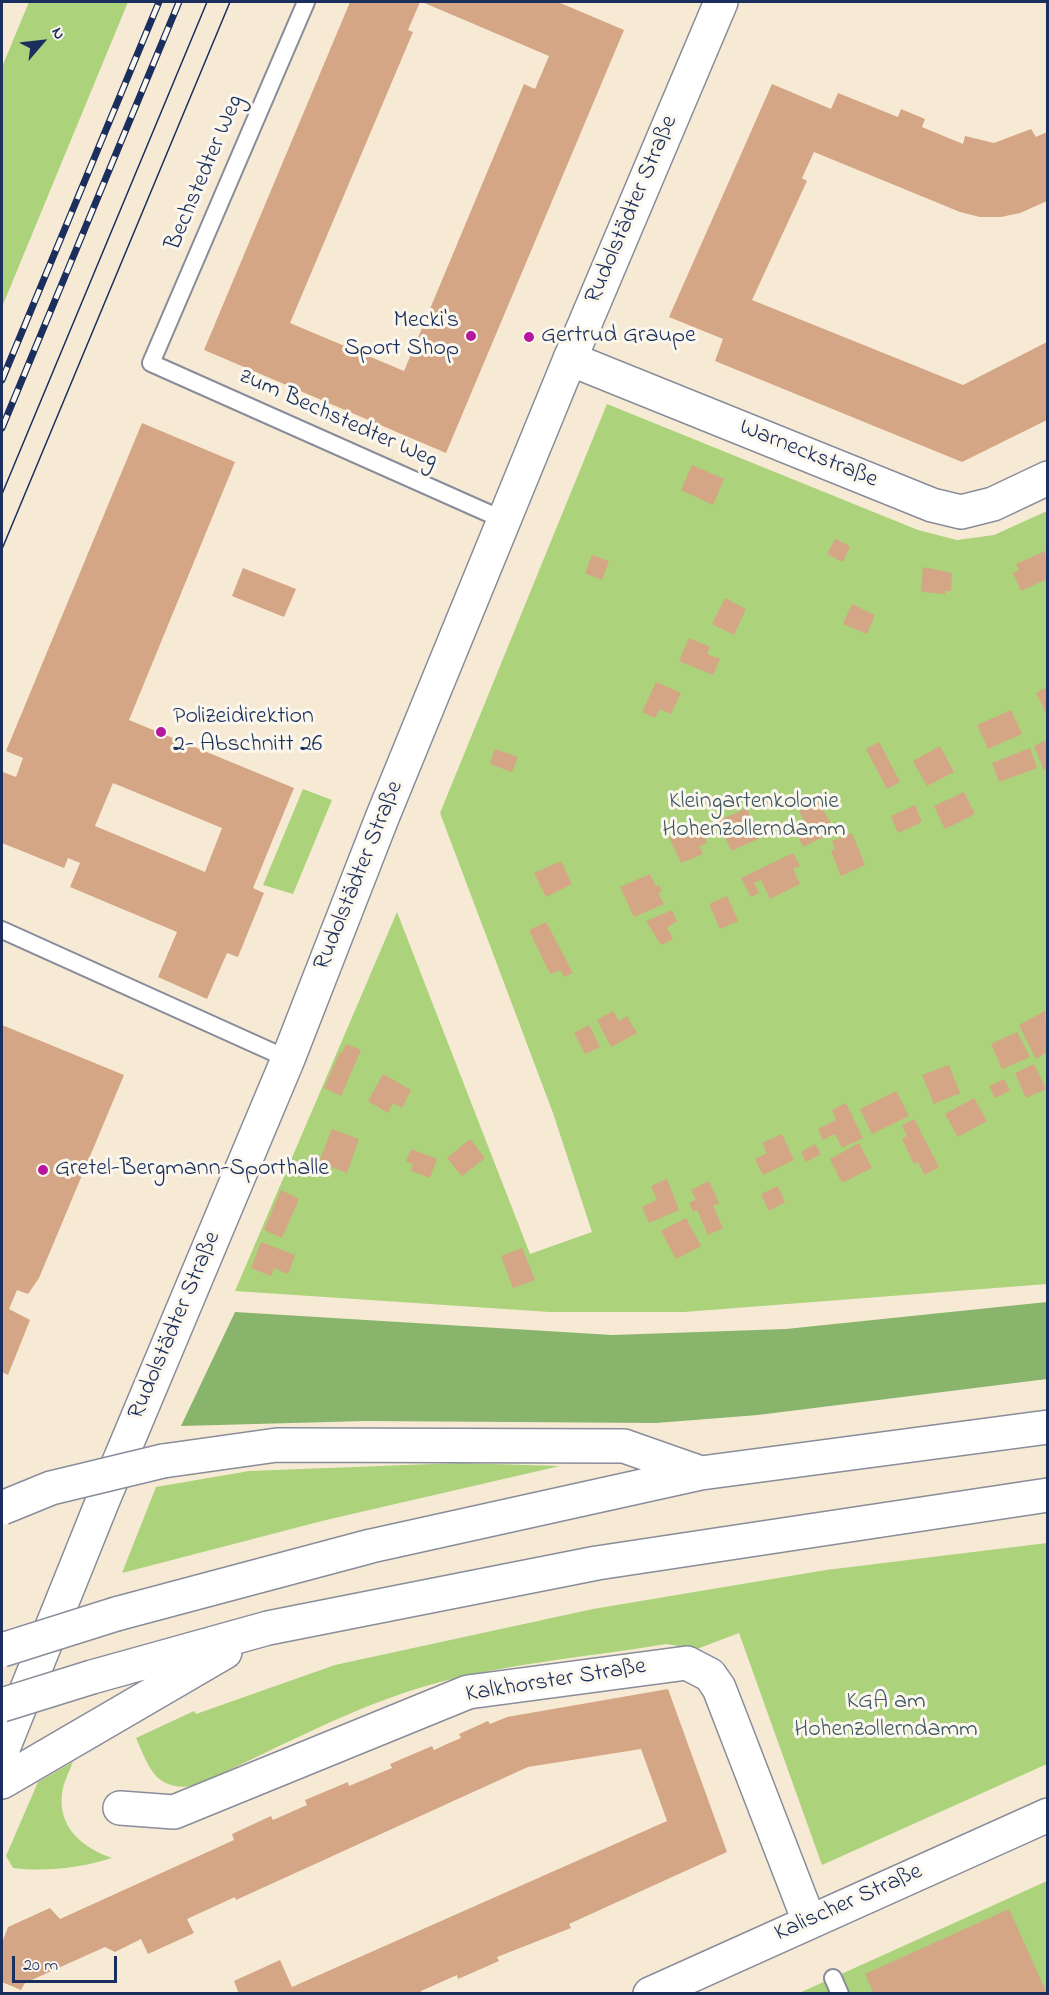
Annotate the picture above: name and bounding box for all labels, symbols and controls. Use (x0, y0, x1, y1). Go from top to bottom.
north arrow (12, 12, 72, 72)
text: N (45, 23, 71, 44)
street label: Bechstedter Weg (160, 91, 252, 255)
street label: Rudolstädter Straße (580, 112, 686, 308)
place label: Mecki's Sport Shop (344, 308, 459, 364)
place label: Gertrud Graupe (541, 323, 696, 351)
marker: Mecki's Sport Shop (464, 329, 478, 343)
marker: Gertrud Graupe (522, 330, 536, 344)
street label: zum Bechstedter Weg (234, 363, 442, 477)
street label: Warneckstraße (735, 414, 881, 496)
place label: Polizeidirektion 2- Abschnitt 26 (173, 704, 322, 760)
marker: Polizeidirektion 2- Abschnitt 26 (154, 725, 168, 739)
street label: Rudolstädter Straße (309, 777, 411, 975)
park label: Kleingartenkolonie Hohenzollerndamm (662, 789, 846, 845)
place label: Gretel-Bergmann-Sporthalle (55, 1156, 329, 1184)
marker: Gretel-Bergmann-Sporthalle (36, 1163, 50, 1177)
street label: Rudolstädter Straße (123, 1228, 229, 1424)
street label: Kalkhorster Straße (464, 1654, 648, 1710)
park label: KGA am Hohenzollerndamm (794, 1689, 978, 1745)
street label: Kalischer Straße (771, 1859, 927, 1949)
scale bar (15, 1944, 120, 1982)
text: 20 m (23, 1953, 58, 1979)

